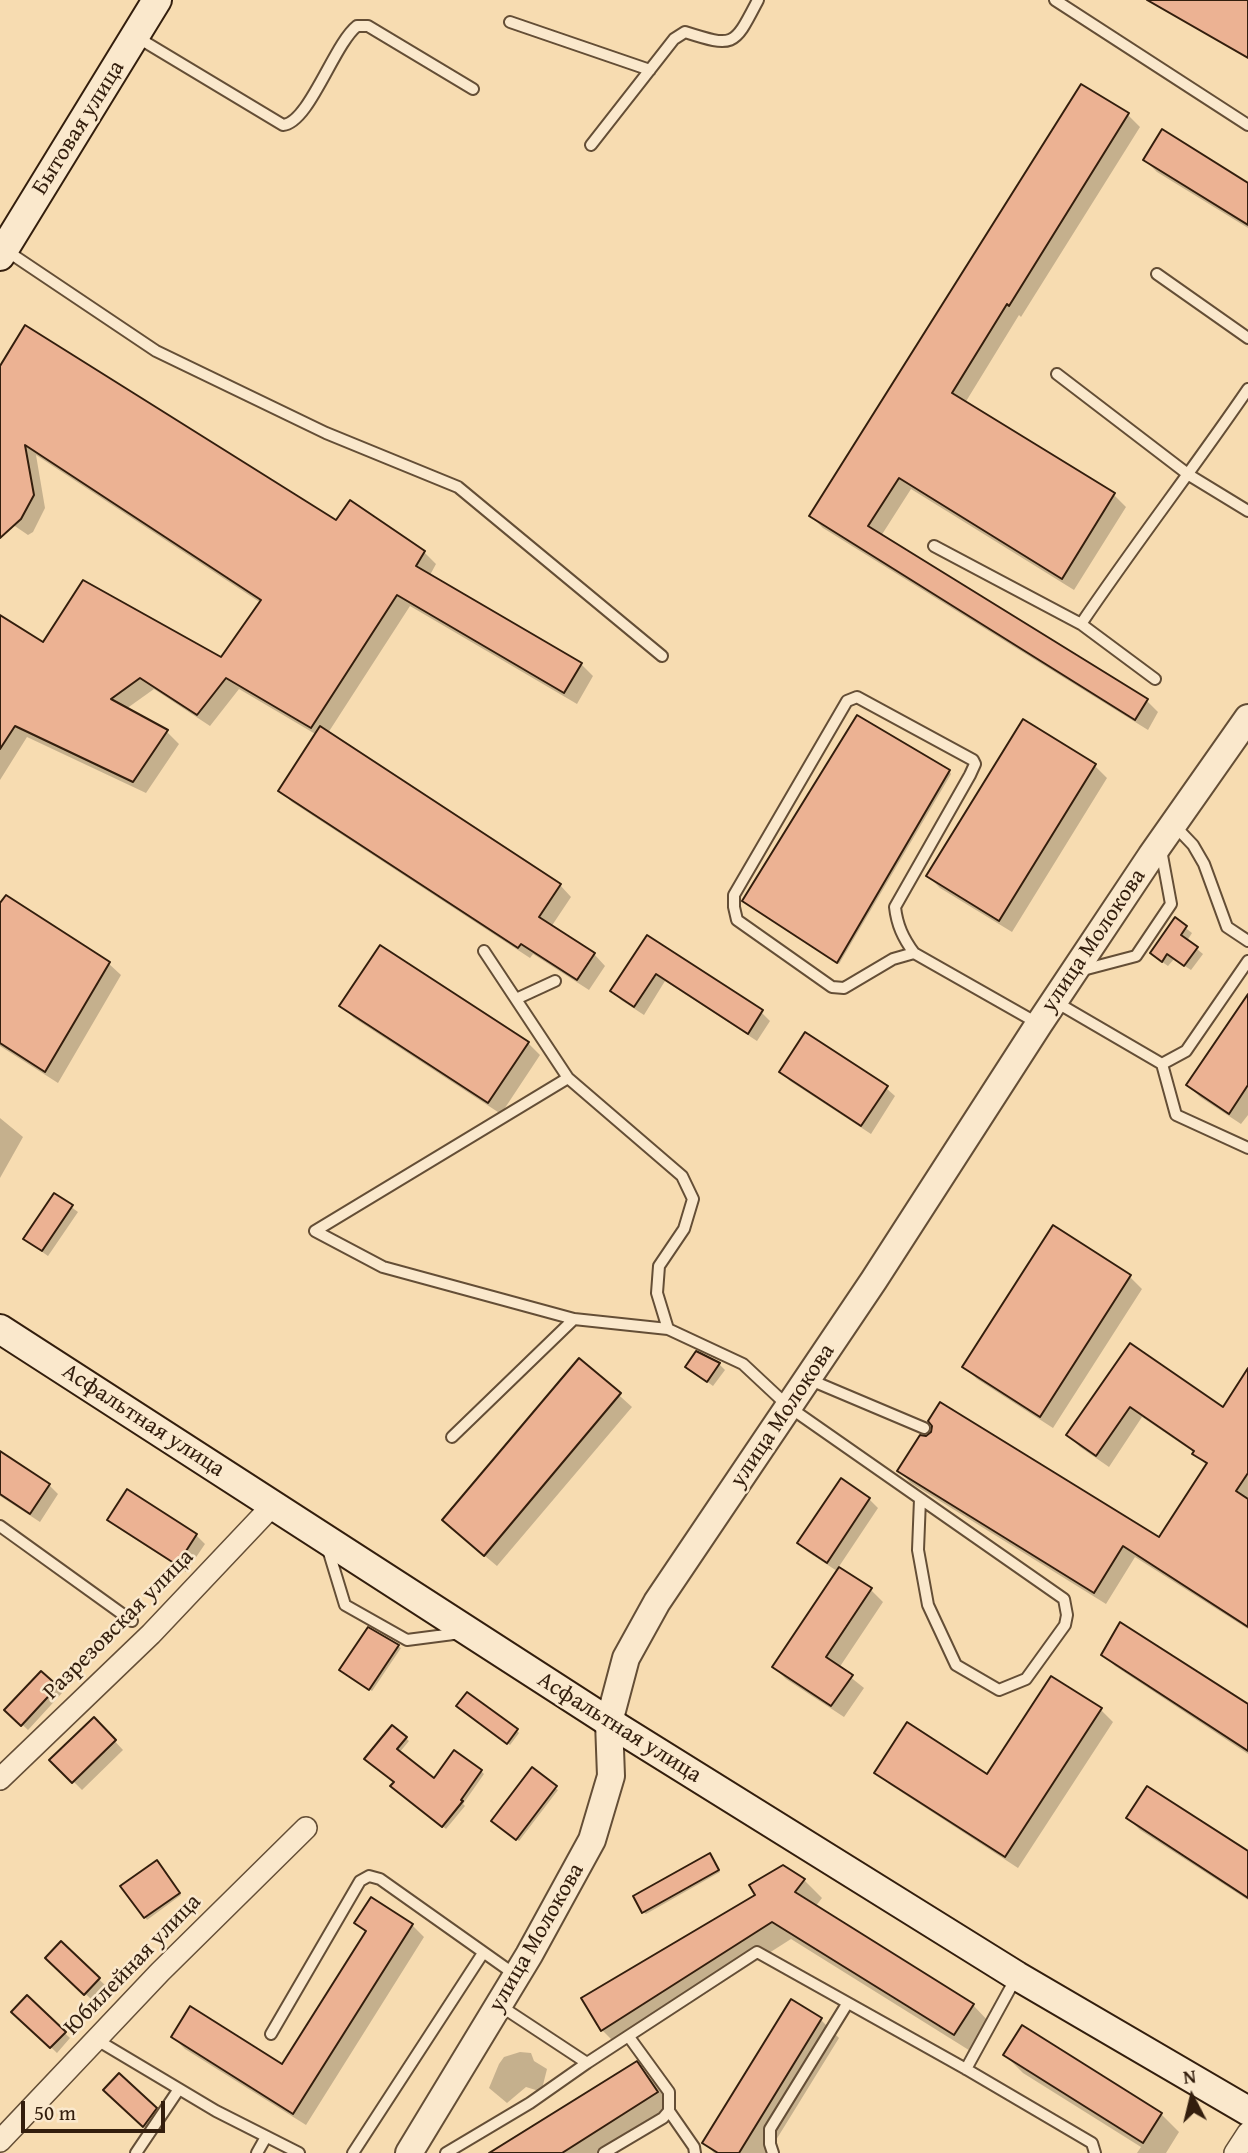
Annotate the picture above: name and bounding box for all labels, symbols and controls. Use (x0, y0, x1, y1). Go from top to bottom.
street label: Бытовая улица (27, 56, 131, 200)
street label: улица Молокова (1036, 864, 1152, 1018)
street label: улица Молокова (725, 1339, 841, 1493)
street label: Асфальтная улица (57, 1358, 229, 1484)
street label: Разрезовская улица (38, 1544, 200, 1706)
street label: Асфальтная улица (532, 1666, 706, 1790)
street label: улица Молокова (483, 1859, 591, 2017)
street label: Юбилейная улица (59, 1889, 207, 2041)
text: N (1181, 2061, 1197, 2091)
north arrow (1157, 2062, 1227, 2132)
scale bar (24, 2086, 168, 2130)
text: 50 m (34, 2097, 76, 2128)

